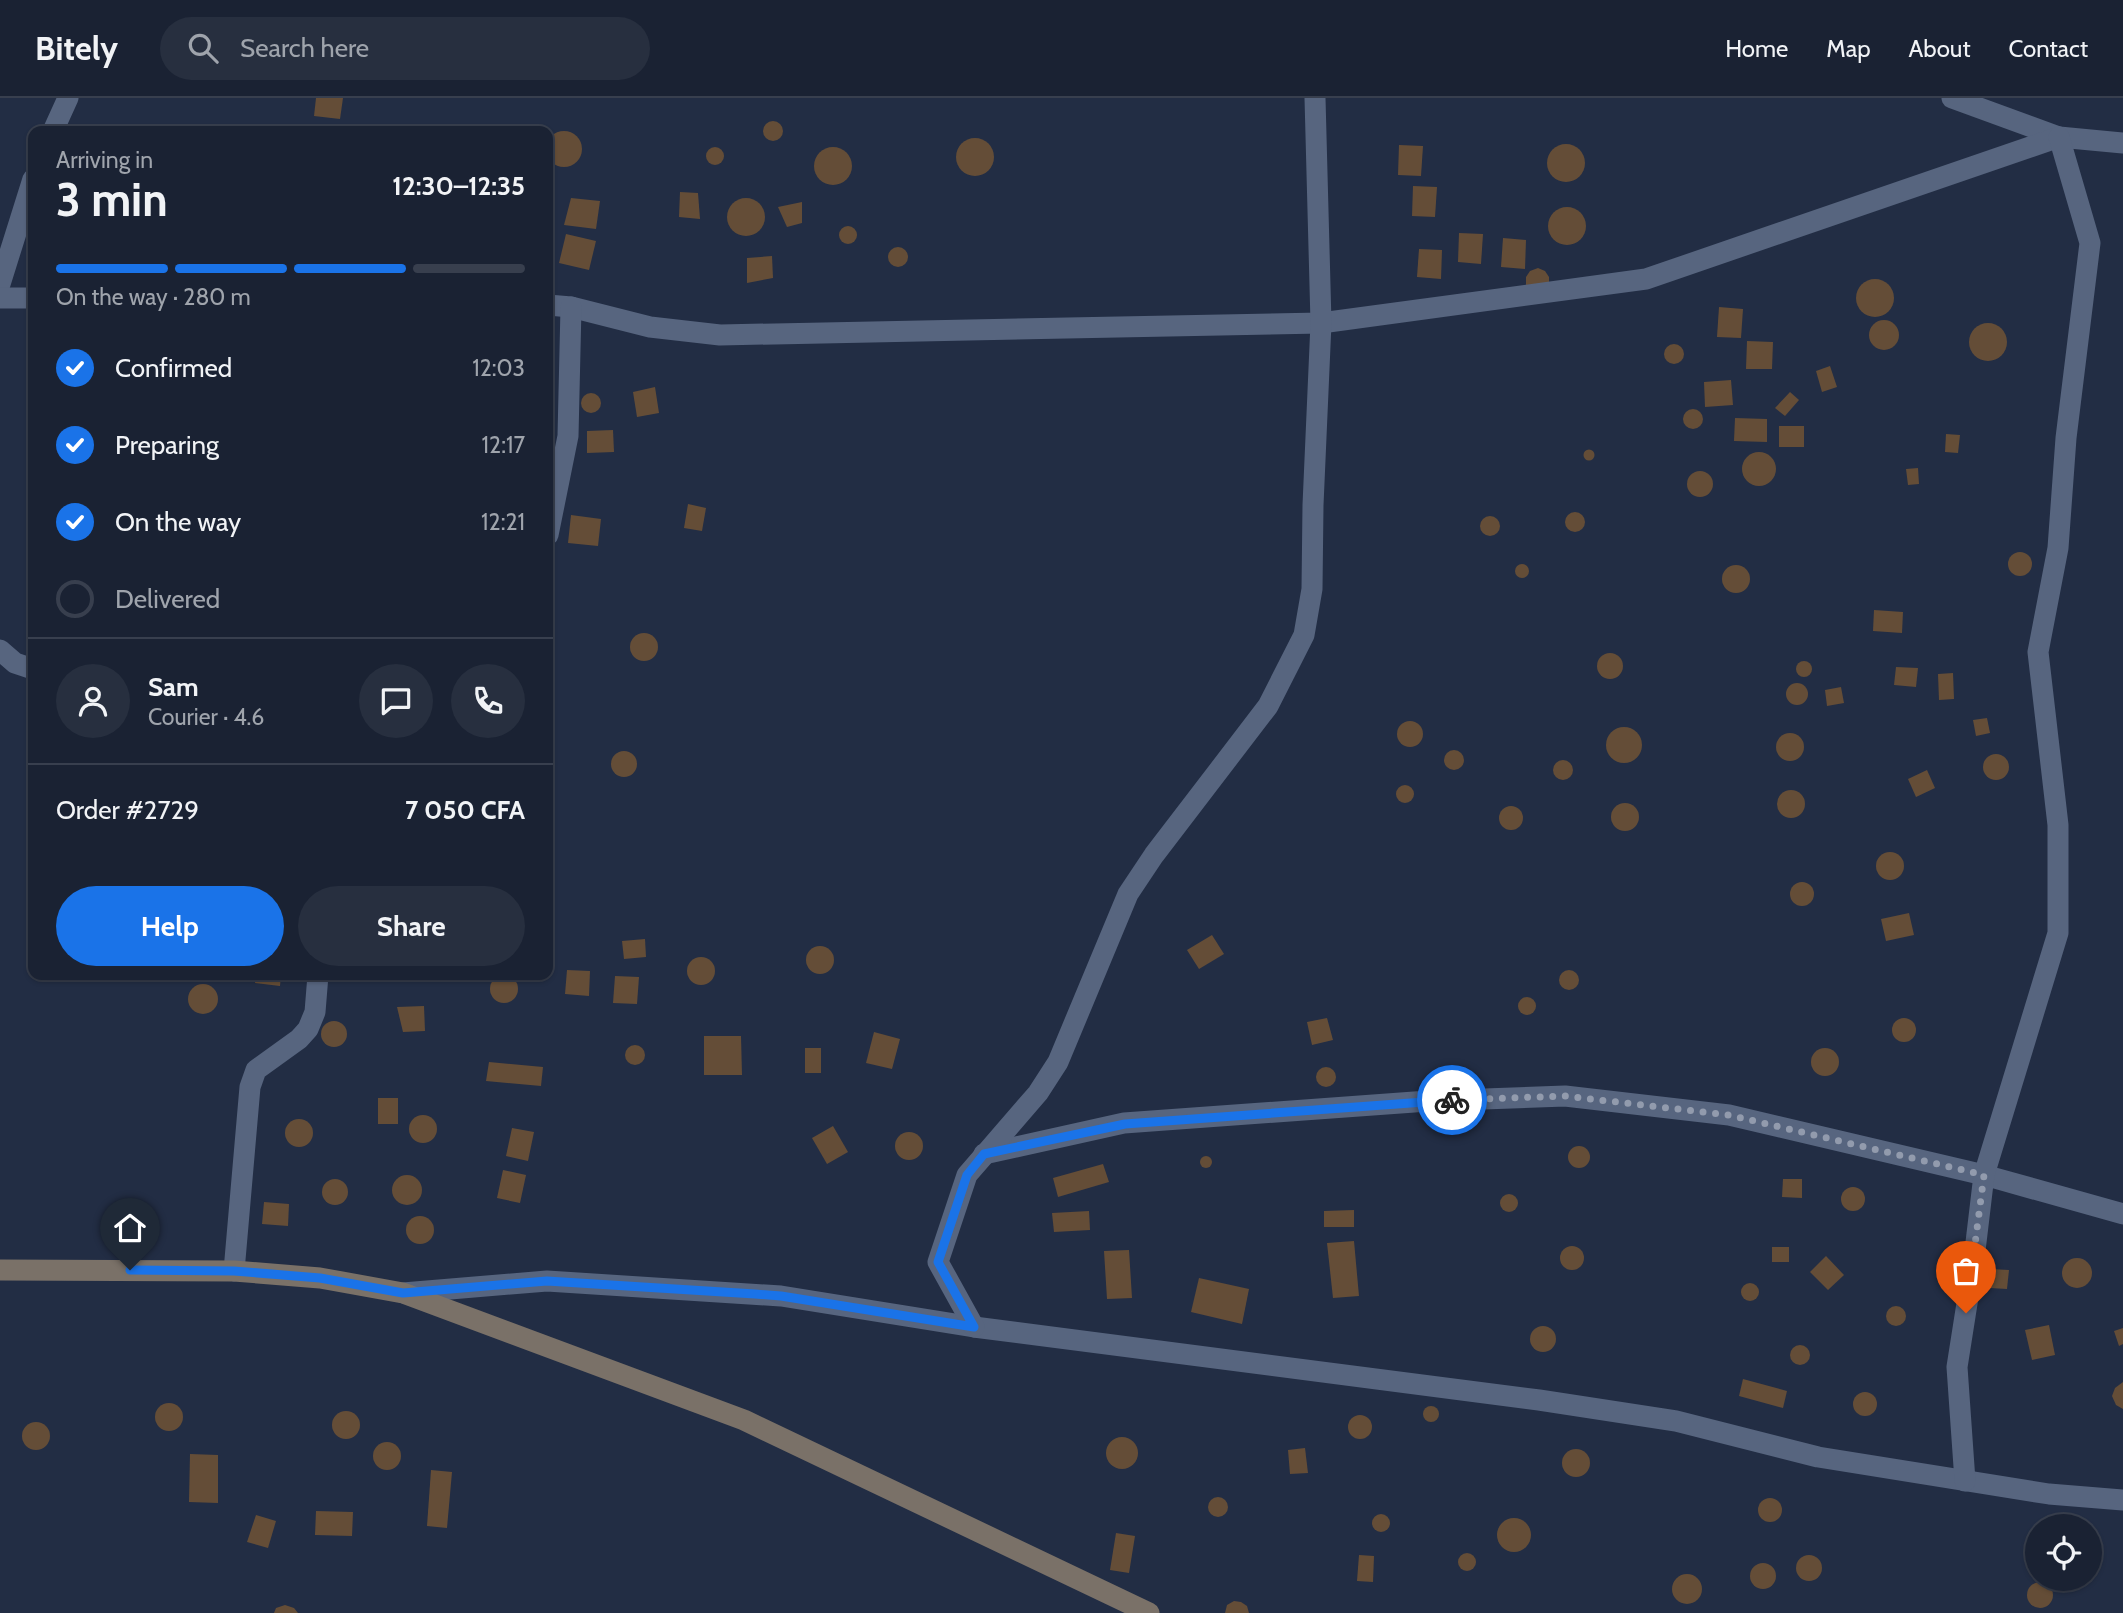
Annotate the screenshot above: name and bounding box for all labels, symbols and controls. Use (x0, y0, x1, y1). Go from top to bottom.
search box (160, 17, 650, 80)
text: Bitely (35, 28, 118, 68)
icon: search (184, 29, 222, 67)
text: Search here (240, 32, 369, 64)
text: Home (1725, 34, 1788, 63)
text: Map (1826, 34, 1871, 63)
text: About (1909, 34, 1971, 63)
text: Contact (2009, 34, 2088, 63)
text: Arriving in (56, 146, 153, 174)
text: 12:30–12:35 (392, 170, 525, 202)
text: 3 min (56, 172, 168, 228)
text: On the way · 280 m (56, 283, 251, 311)
icon: check (56, 349, 94, 387)
text: Confirmed (115, 352, 232, 384)
text: 12:03 (472, 354, 525, 382)
icon: check (56, 426, 94, 464)
text: Preparing (115, 429, 219, 461)
text: 12:17 (482, 431, 525, 459)
icon: check (56, 503, 94, 541)
text: On the way (115, 506, 241, 538)
text: 12:21 (481, 508, 525, 536)
text: Delivered (115, 583, 220, 615)
button: person (56, 664, 130, 738)
button: chat (359, 664, 433, 738)
button: phone (451, 664, 525, 738)
text: Sam (148, 671, 199, 703)
text: Courier · 4.6 (148, 703, 264, 731)
text: Order #2729 (56, 794, 199, 826)
text: 7 050 CFA (405, 794, 525, 826)
button: Help (56, 886, 284, 966)
button: Share (298, 886, 525, 966)
courier (1417, 1065, 1487, 1135)
icon: bike (1433, 1081, 1471, 1119)
pin (100, 1198, 160, 1270)
icon: home (111, 1209, 149, 1247)
pin (1936, 1241, 1996, 1313)
icon: bag (1947, 1252, 1985, 1290)
map controls (2025, 1514, 2102, 1591)
button: locate (2025, 1514, 2102, 1591)

